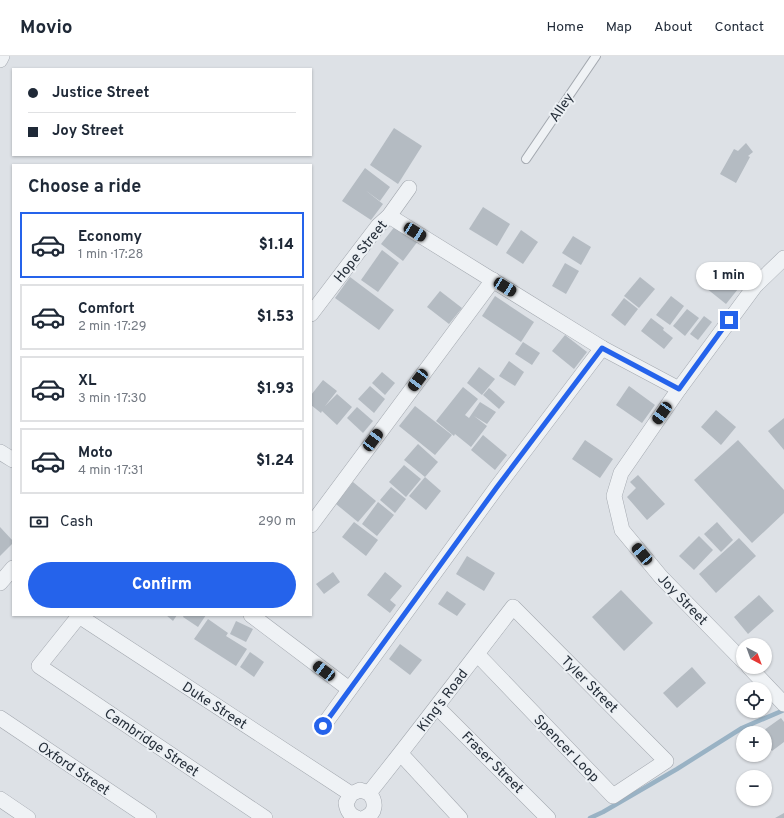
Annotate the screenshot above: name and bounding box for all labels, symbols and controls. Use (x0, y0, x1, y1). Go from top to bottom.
text: Movio (20, 16, 73, 40)
text: Home (547, 19, 584, 36)
text: Map (606, 19, 632, 36)
text: About (654, 19, 693, 36)
text: Contact (715, 19, 764, 36)
text: Justice Street (52, 84, 149, 103)
street label: Alley (546, 90, 578, 126)
text: Joy Street (52, 122, 124, 141)
text: Choose a ride (28, 176, 141, 199)
street label: Hope Street (331, 217, 391, 286)
car (402, 221, 428, 243)
icon: car (30, 227, 66, 263)
text: Economy (78, 228, 142, 247)
text: $1.14 (259, 236, 294, 255)
text: 1 min · 17:28 (78, 247, 144, 263)
callout: 1 min (696, 262, 762, 290)
text: 1 min (713, 268, 745, 284)
car (492, 276, 518, 298)
icon: car (30, 299, 66, 335)
text: Comfort (78, 300, 135, 319)
text: $1.53 (257, 308, 294, 327)
route end (720, 311, 738, 329)
text: 2 min · 17:29 (78, 319, 146, 335)
car (406, 367, 430, 393)
icon: car (30, 371, 66, 407)
text: XL (78, 372, 96, 391)
text: $1.93 (257, 380, 294, 399)
text: 3 min · 17:30 (78, 391, 147, 407)
car (650, 400, 674, 426)
car (361, 427, 385, 453)
icon: car (30, 443, 66, 479)
text: Moto (78, 444, 113, 463)
text: $1.24 (256, 452, 294, 471)
text: 4 min · 17:31 (78, 463, 144, 479)
icon: cash (28, 511, 50, 533)
text: Cash (60, 513, 93, 532)
text: 290 m (258, 514, 296, 530)
car (630, 541, 654, 567)
button: Confirm (28, 562, 296, 608)
street label: Joy Street (653, 571, 710, 629)
north arrow (736, 638, 772, 674)
map controls (736, 638, 772, 806)
street label: Tyler Street (557, 653, 621, 717)
car (311, 659, 337, 683)
street label: King's Road (414, 666, 472, 736)
street label: Duke Street (179, 679, 250, 733)
button: locate (736, 682, 772, 718)
street label: Cambridge Street (101, 705, 202, 781)
street label: Spencer Loop (529, 712, 602, 786)
route start (314, 717, 332, 735)
button: + (736, 726, 772, 762)
street label: Fraser Street (457, 729, 526, 798)
street label: Oxford Street (34, 739, 113, 800)
button: − (736, 770, 772, 806)

